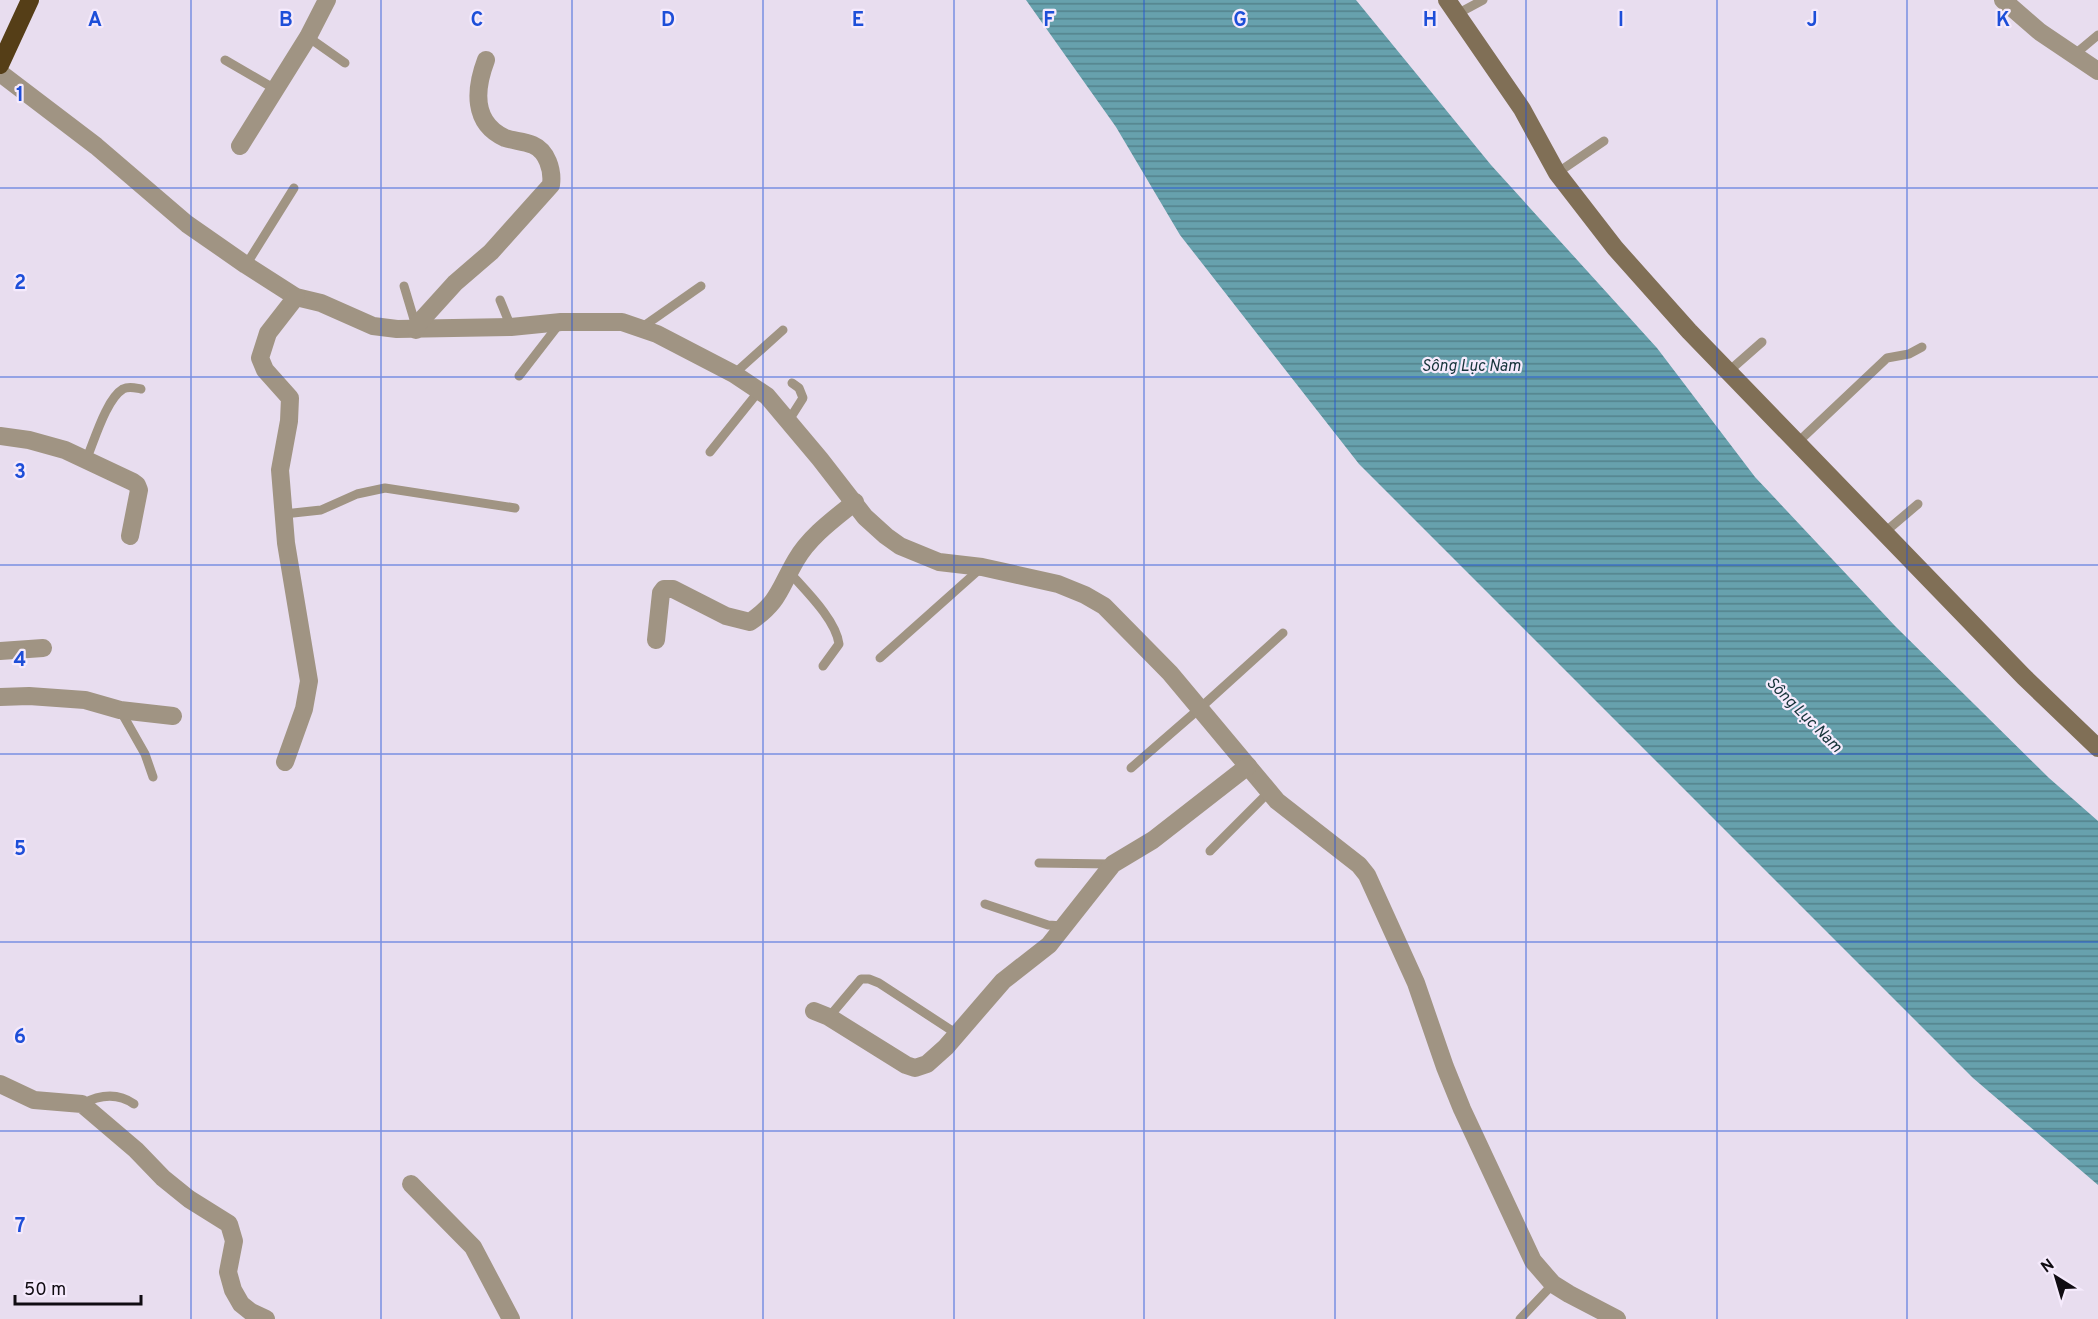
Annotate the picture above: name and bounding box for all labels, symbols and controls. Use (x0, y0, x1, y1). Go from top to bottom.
text: A (88, 8, 102, 34)
text: B (279, 8, 293, 34)
text: C (471, 8, 483, 34)
text: D (661, 8, 675, 34)
text: E (852, 8, 864, 34)
text: F (1043, 8, 1055, 34)
text: G (1233, 8, 1247, 34)
text: H (1423, 8, 1437, 34)
text: I (1618, 8, 1624, 34)
text: J (1806, 8, 1818, 34)
text: K (1996, 8, 2010, 34)
text: 1 (16, 83, 24, 109)
text: 2 (14, 271, 26, 297)
water label: Sông Lục Nam (1421, 357, 1521, 377)
text: 3 (14, 460, 26, 486)
text: 4 (14, 648, 26, 674)
water label: Sông Lục Nam (1761, 673, 1846, 758)
text: 5 (14, 837, 26, 863)
text: 6 (14, 1025, 26, 1051)
text: 7 (15, 1214, 25, 1240)
north arrow (2026, 1247, 2086, 1307)
text: N (2038, 1255, 2059, 1278)
scale bar (15, 1268, 141, 1306)
text: 50 m (24, 1279, 66, 1302)

